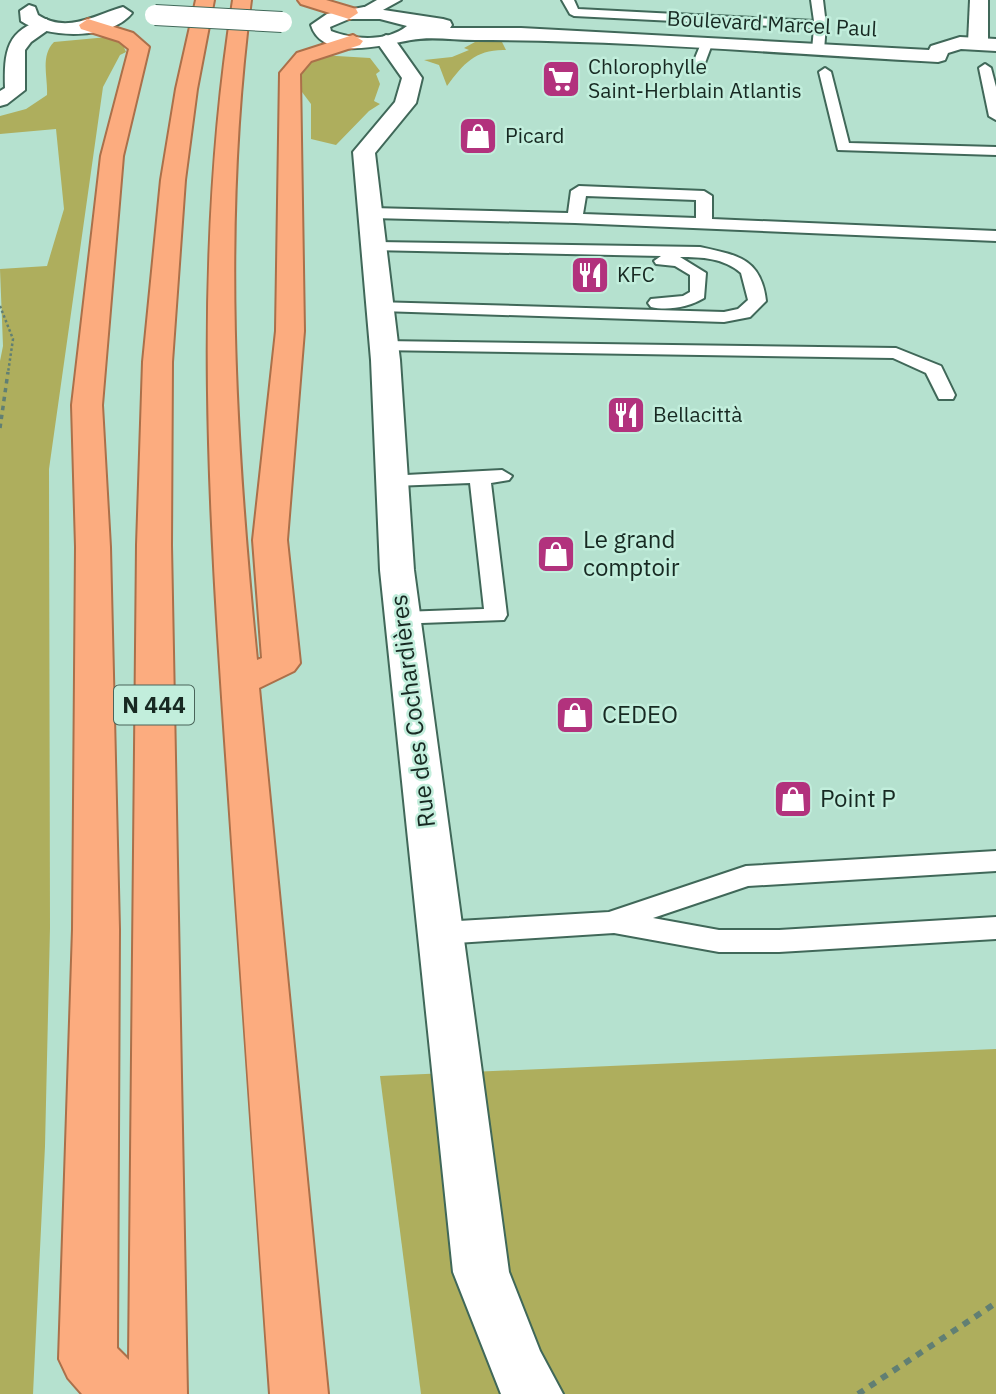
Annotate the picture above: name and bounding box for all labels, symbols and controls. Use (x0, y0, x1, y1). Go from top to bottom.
street label: Boulevard Marcel Paul (666, 4, 878, 43)
place label: Chlorophylle Saint-Herblain Atlantis (588, 52, 802, 104)
supermarket icon: Chlorophylle Saint-Herblain Atlantis (540, 58, 582, 100)
shop icon: Picard (457, 115, 499, 157)
place label: Picard (505, 121, 565, 149)
restaurant icon: KFC (569, 254, 611, 296)
place label: KFC (617, 260, 655, 288)
restaurant icon: Bellacittà (605, 394, 647, 436)
place label: Bellacittà (653, 400, 742, 428)
place label: Le grand comptoir (583, 523, 680, 583)
shop icon: Le grand comptoir (535, 533, 577, 575)
street label: Rue des Cochardières (382, 593, 442, 829)
road number: N 444 (114, 685, 194, 724)
shop icon: CEDEO (554, 694, 596, 736)
place label: CEDEO (602, 698, 678, 730)
shop icon: Point P (772, 778, 814, 820)
place label: Point P (820, 782, 896, 814)

